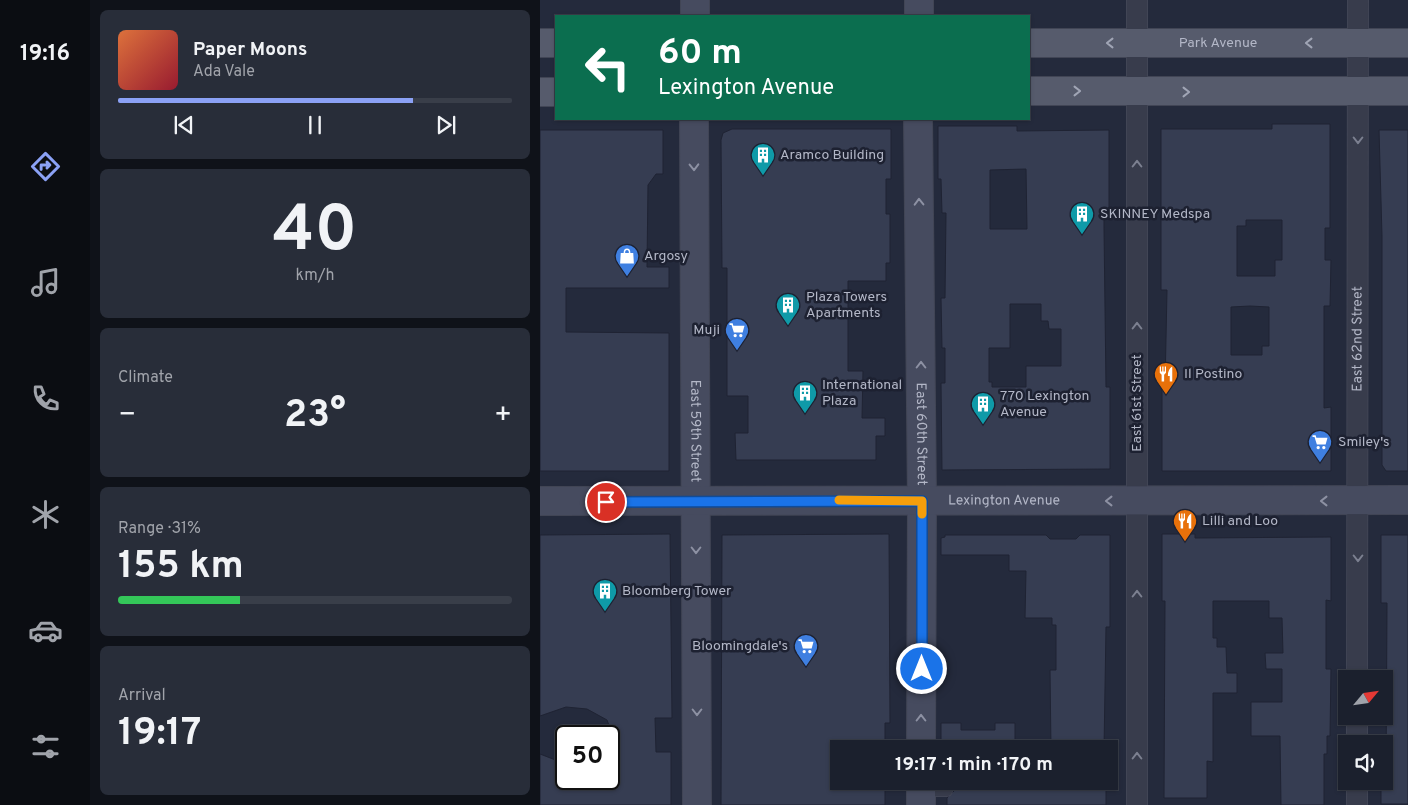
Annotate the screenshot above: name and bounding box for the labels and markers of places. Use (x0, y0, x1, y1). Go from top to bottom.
building icon: Aramco Building (750, 142, 776, 176)
place label: Aramco Building (780, 147, 884, 164)
building icon: SKINNEY Medspa (1069, 201, 1095, 235)
place label: SKINNEY Medspa (1100, 206, 1210, 223)
shop icon: Argosy (614, 243, 640, 277)
place label: Argosy (644, 248, 688, 265)
place label: Plaza Towers Apartments (806, 289, 887, 322)
building icon: Plaza Towers Apartments (775, 292, 801, 326)
supermarket icon: Muji (724, 317, 750, 351)
place label: Muji (693, 322, 720, 339)
restaurant icon: Il Postino (1153, 361, 1179, 395)
place label: Il Postino (1184, 366, 1243, 383)
place label: International Plaza (822, 377, 902, 410)
building icon: International Plaza (792, 380, 818, 414)
place label: 770 Lexington Avenue (1000, 388, 1089, 421)
building icon: 770 Lexington Avenue (970, 391, 996, 425)
supermarket icon: Smiley's (1307, 429, 1333, 463)
place label: Smiley's (1338, 434, 1390, 451)
pin (585, 481, 627, 523)
restaurant icon: Lilli and Loo (1172, 508, 1198, 542)
place label: Lilli and Loo (1202, 513, 1278, 530)
building icon: Bloomberg Tower (592, 578, 618, 612)
place label: Bloomberg Tower (622, 583, 732, 600)
supermarket icon: Bloomingdale's (793, 633, 819, 667)
place label: Bloomingdale's (692, 638, 788, 655)

